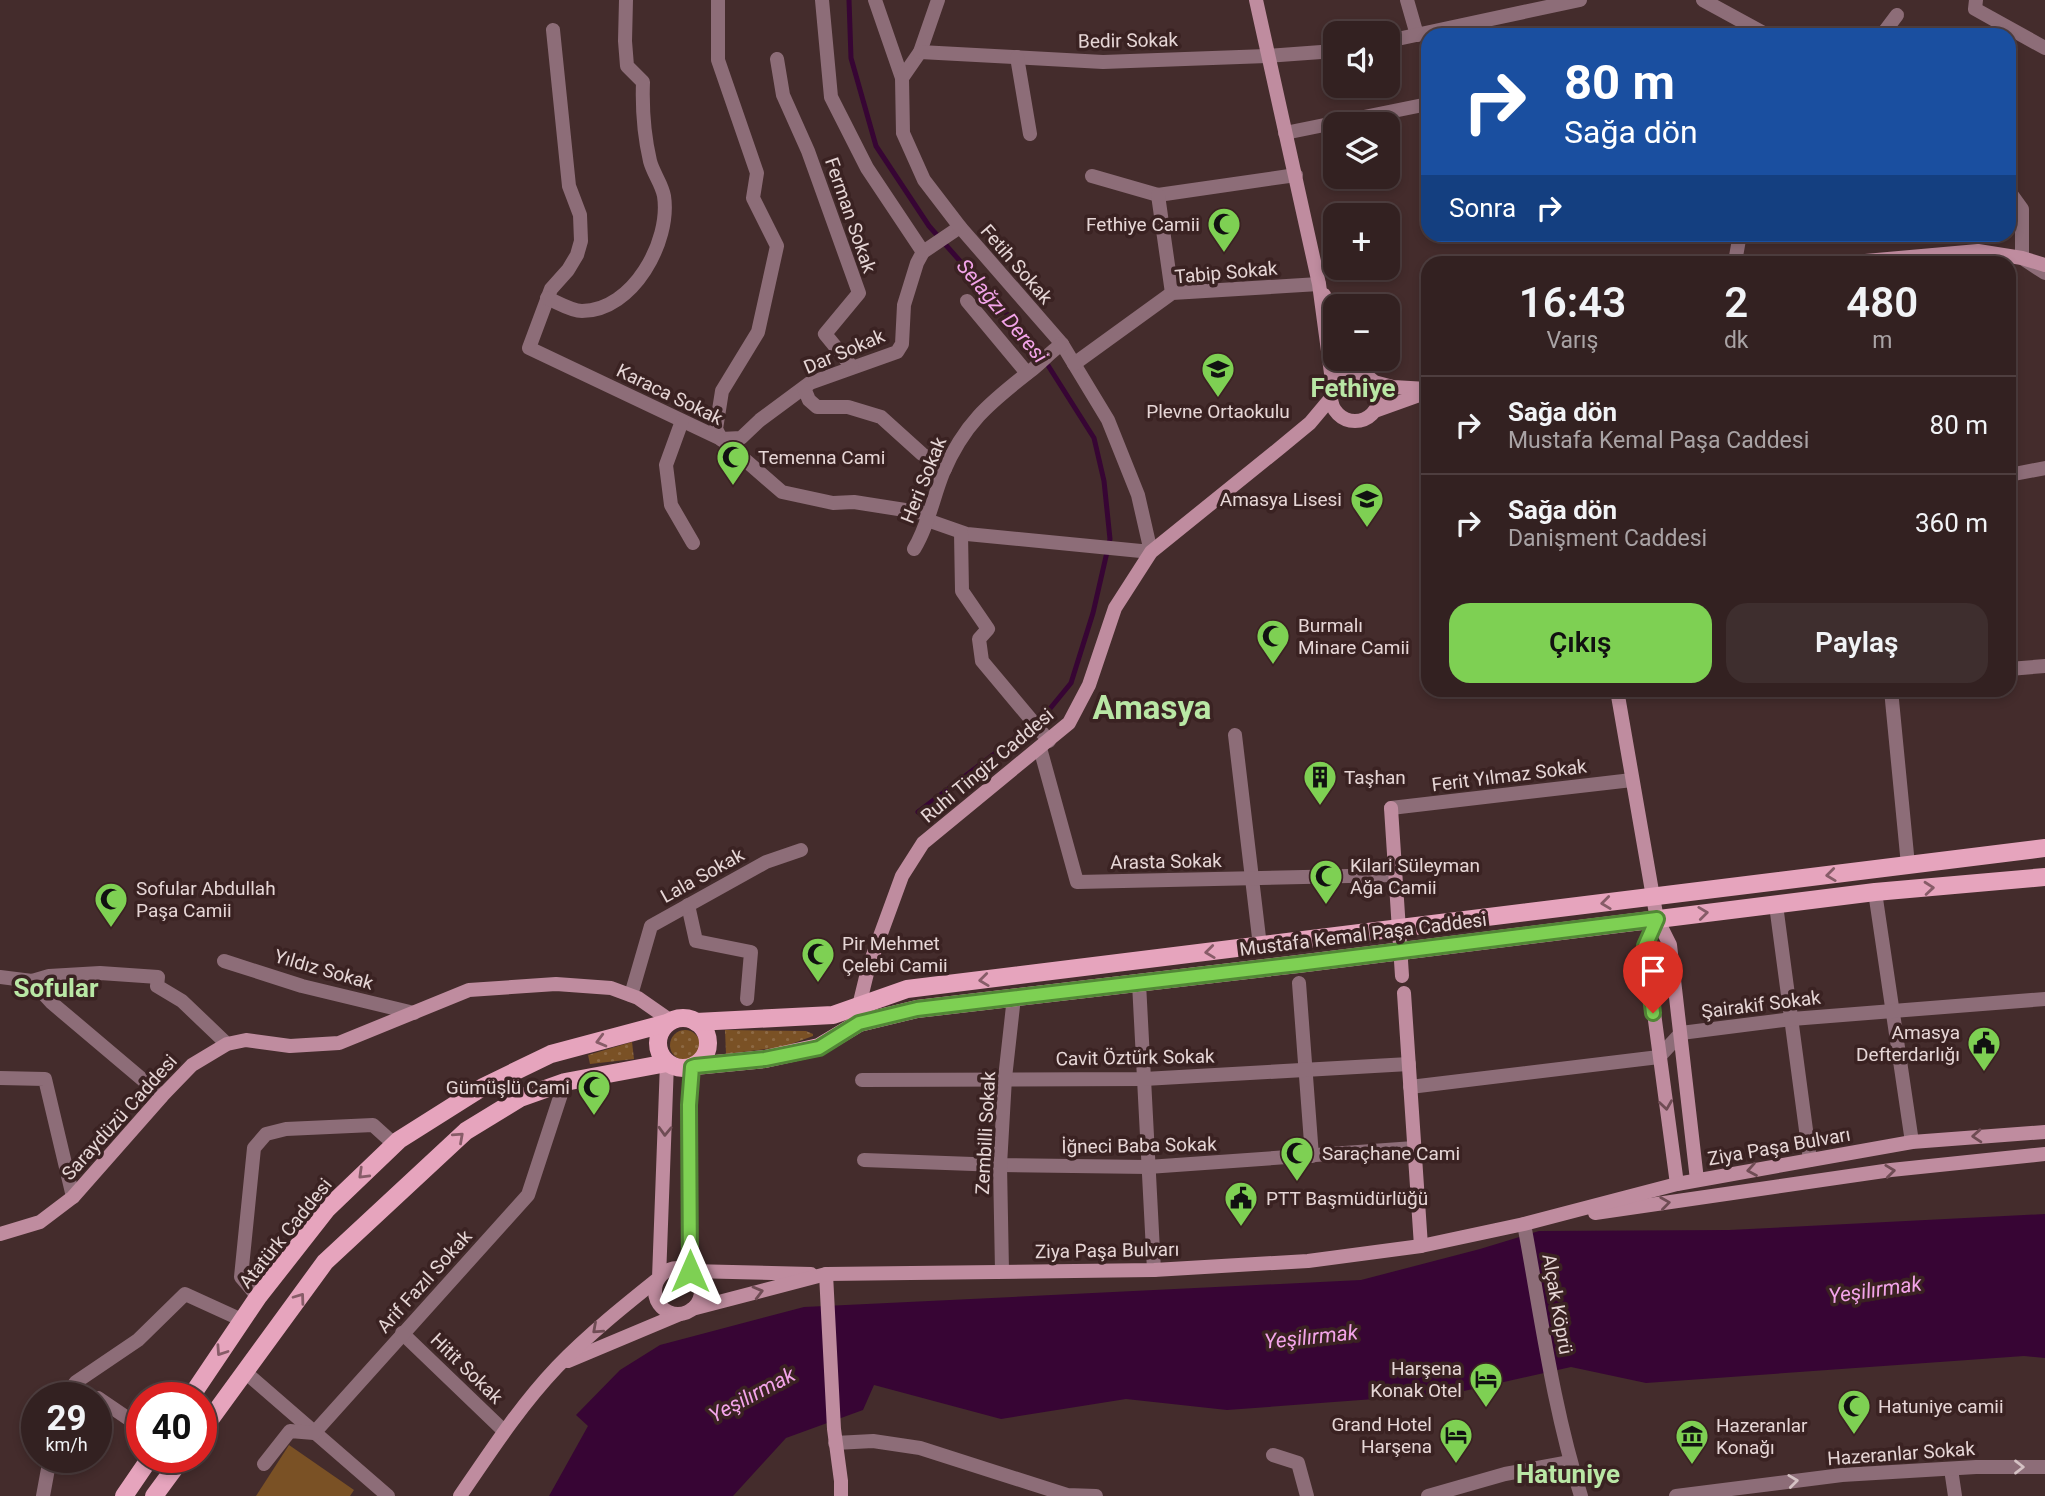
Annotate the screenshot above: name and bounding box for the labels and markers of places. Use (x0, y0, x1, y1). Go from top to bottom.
mosque icon: Fethiye Camii (1205, 205, 1243, 254)
place label: Fethiye Camii (1086, 213, 1200, 236)
school or university icon: Plevne Ortaokulu (1199, 350, 1237, 399)
place label: Plevne Ortaokulu (1146, 400, 1290, 423)
mosque icon: Temenna Cami (714, 438, 752, 487)
place label: Temenna Cami (758, 446, 885, 469)
school or university icon: Amasya Lisesi (1348, 480, 1386, 529)
place label: Amasya Lisesi (1220, 488, 1342, 511)
place label: Burmalı Minare Camii (1298, 614, 1410, 659)
mosque icon: Burmalı Minare Camii (1254, 617, 1292, 666)
building icon: Taşhan (1301, 758, 1339, 807)
place label: Taşhan (1344, 766, 1406, 789)
place label: Kilari Süleyman Ağa Camii (1350, 854, 1480, 899)
mosque icon: Kilari Süleyman Ağa Camii (1307, 857, 1345, 906)
place label: Sofular Abdullah Paşa Camii (136, 877, 276, 922)
mosque icon: Sofular Abdullah Paşa Camii (92, 880, 130, 929)
place label: Pir Mehmet Çelebi Camii (842, 932, 948, 977)
mosque icon: Pir Mehmet Çelebi Camii (799, 935, 837, 984)
pin (1623, 941, 1683, 1013)
place label: Amasya Defterdarlığı (1856, 1021, 1960, 1066)
public building icon: Amasya Defterdarlığı (1965, 1024, 2003, 1073)
mosque icon: Gümüşlü Cami (575, 1068, 613, 1117)
place label: Gümüşlü Cami (446, 1076, 570, 1099)
mosque icon: Saraçhane Cami (1278, 1134, 1316, 1183)
place label: Saraçhane Cami (1322, 1142, 1460, 1165)
public building icon: PTT Başmüdürlüğü (1222, 1179, 1260, 1228)
place label: PTT Başmüdürlüğü (1266, 1187, 1428, 1210)
place label: Harşena Konak Otel (1370, 1357, 1462, 1402)
hotel icon: Harşena Konak Otel (1467, 1360, 1505, 1409)
mosque icon: Hatuniye camii (1835, 1387, 1873, 1436)
place label: Hatuniye camii (1878, 1395, 2004, 1418)
place label: Grand Hotel Harşena (1331, 1413, 1432, 1458)
place label: Hazeranlar Konağı (1716, 1414, 1808, 1459)
hotel icon: Grand Hotel Harşena (1437, 1416, 1475, 1465)
museum icon: Hazeranlar Konağı (1673, 1417, 1711, 1466)

